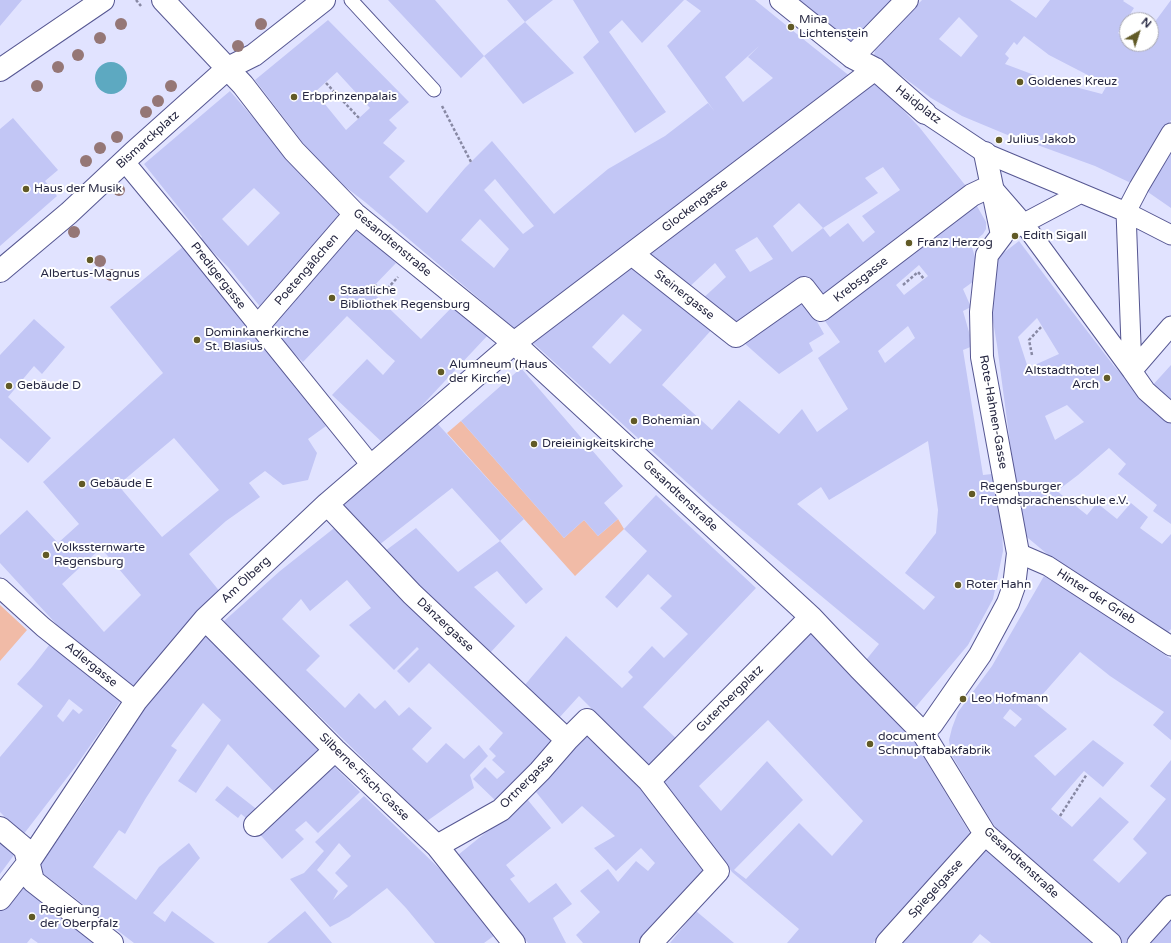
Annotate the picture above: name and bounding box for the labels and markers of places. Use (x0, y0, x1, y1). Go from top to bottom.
place label: Mina Lichtenstein (799, 13, 868, 41)
marker: Mina Lichtenstein (786, 22, 796, 32)
place label: Goldenes Kreuz (1028, 75, 1117, 89)
marker: Goldenes Kreuz (1015, 77, 1025, 87)
place label: Erbprinzenpalais (302, 90, 397, 104)
marker: Erbprinzenpalais (289, 92, 299, 102)
place label: Julius Jakob (1007, 133, 1076, 147)
marker: Julius Jakob (994, 135, 1004, 145)
place label: Haus der Musik (34, 182, 122, 196)
marker: Haus der Musik (21, 184, 31, 194)
place label: Edith Sigall (1023, 229, 1087, 243)
marker: Edith Sigall (1010, 231, 1020, 241)
place label: Franz Herzog (917, 236, 993, 250)
marker: Franz Herzog (904, 238, 914, 248)
marker: Albertus-Magnus (85, 255, 95, 265)
place label: Albertus-Magnus (40, 267, 140, 281)
place label: Staatliche Bibliothek Regensburg (340, 284, 470, 312)
marker: Staatliche Bibliothek Regensburg (327, 293, 337, 303)
place label: Dominkanerkirche St. Blasius (205, 326, 309, 354)
marker: Dominkanerkirche St. Blasius (192, 335, 202, 345)
place label: Alumneum (Haus der Kirche) (449, 358, 548, 386)
place label: Altstadthotel Arch (1025, 364, 1099, 392)
marker: Alumneum (Haus der Kirche) (436, 367, 446, 377)
marker: Altstadthotel Arch (1102, 373, 1112, 383)
place label: Gebäude D (17, 379, 81, 393)
marker: Gebäude D (4, 381, 14, 391)
place label: Bohemian (642, 414, 700, 428)
marker: Bohemian (629, 416, 639, 426)
place label: Dreieinigkeitskirche (542, 437, 654, 451)
marker: Dreieinigkeitskirche (529, 439, 539, 449)
place label: Gebäude E (90, 477, 153, 491)
marker: Gebäude E (77, 479, 87, 489)
place label: Regensburger Fremdsprachenschule e.V. (980, 480, 1129, 508)
marker: Regensburger Fremdsprachenschule e.V. (967, 489, 977, 499)
place label: Volkssternwarte Regensburg (54, 541, 145, 569)
marker: Volkssternwarte Regensburg (41, 550, 51, 560)
place label: Roter Hahn (966, 578, 1031, 592)
marker: Roter Hahn (953, 580, 963, 590)
place label: Leo Hofmann (971, 692, 1048, 706)
marker: Leo Hofmann (958, 694, 968, 704)
place label: document Schnupftabakfabrik (878, 730, 991, 758)
marker: document Schnupftabakfabrik (865, 739, 875, 749)
place label: Regierung der Oberpfalz (40, 903, 118, 931)
marker: Regierung der Oberpfalz (27, 912, 37, 922)

